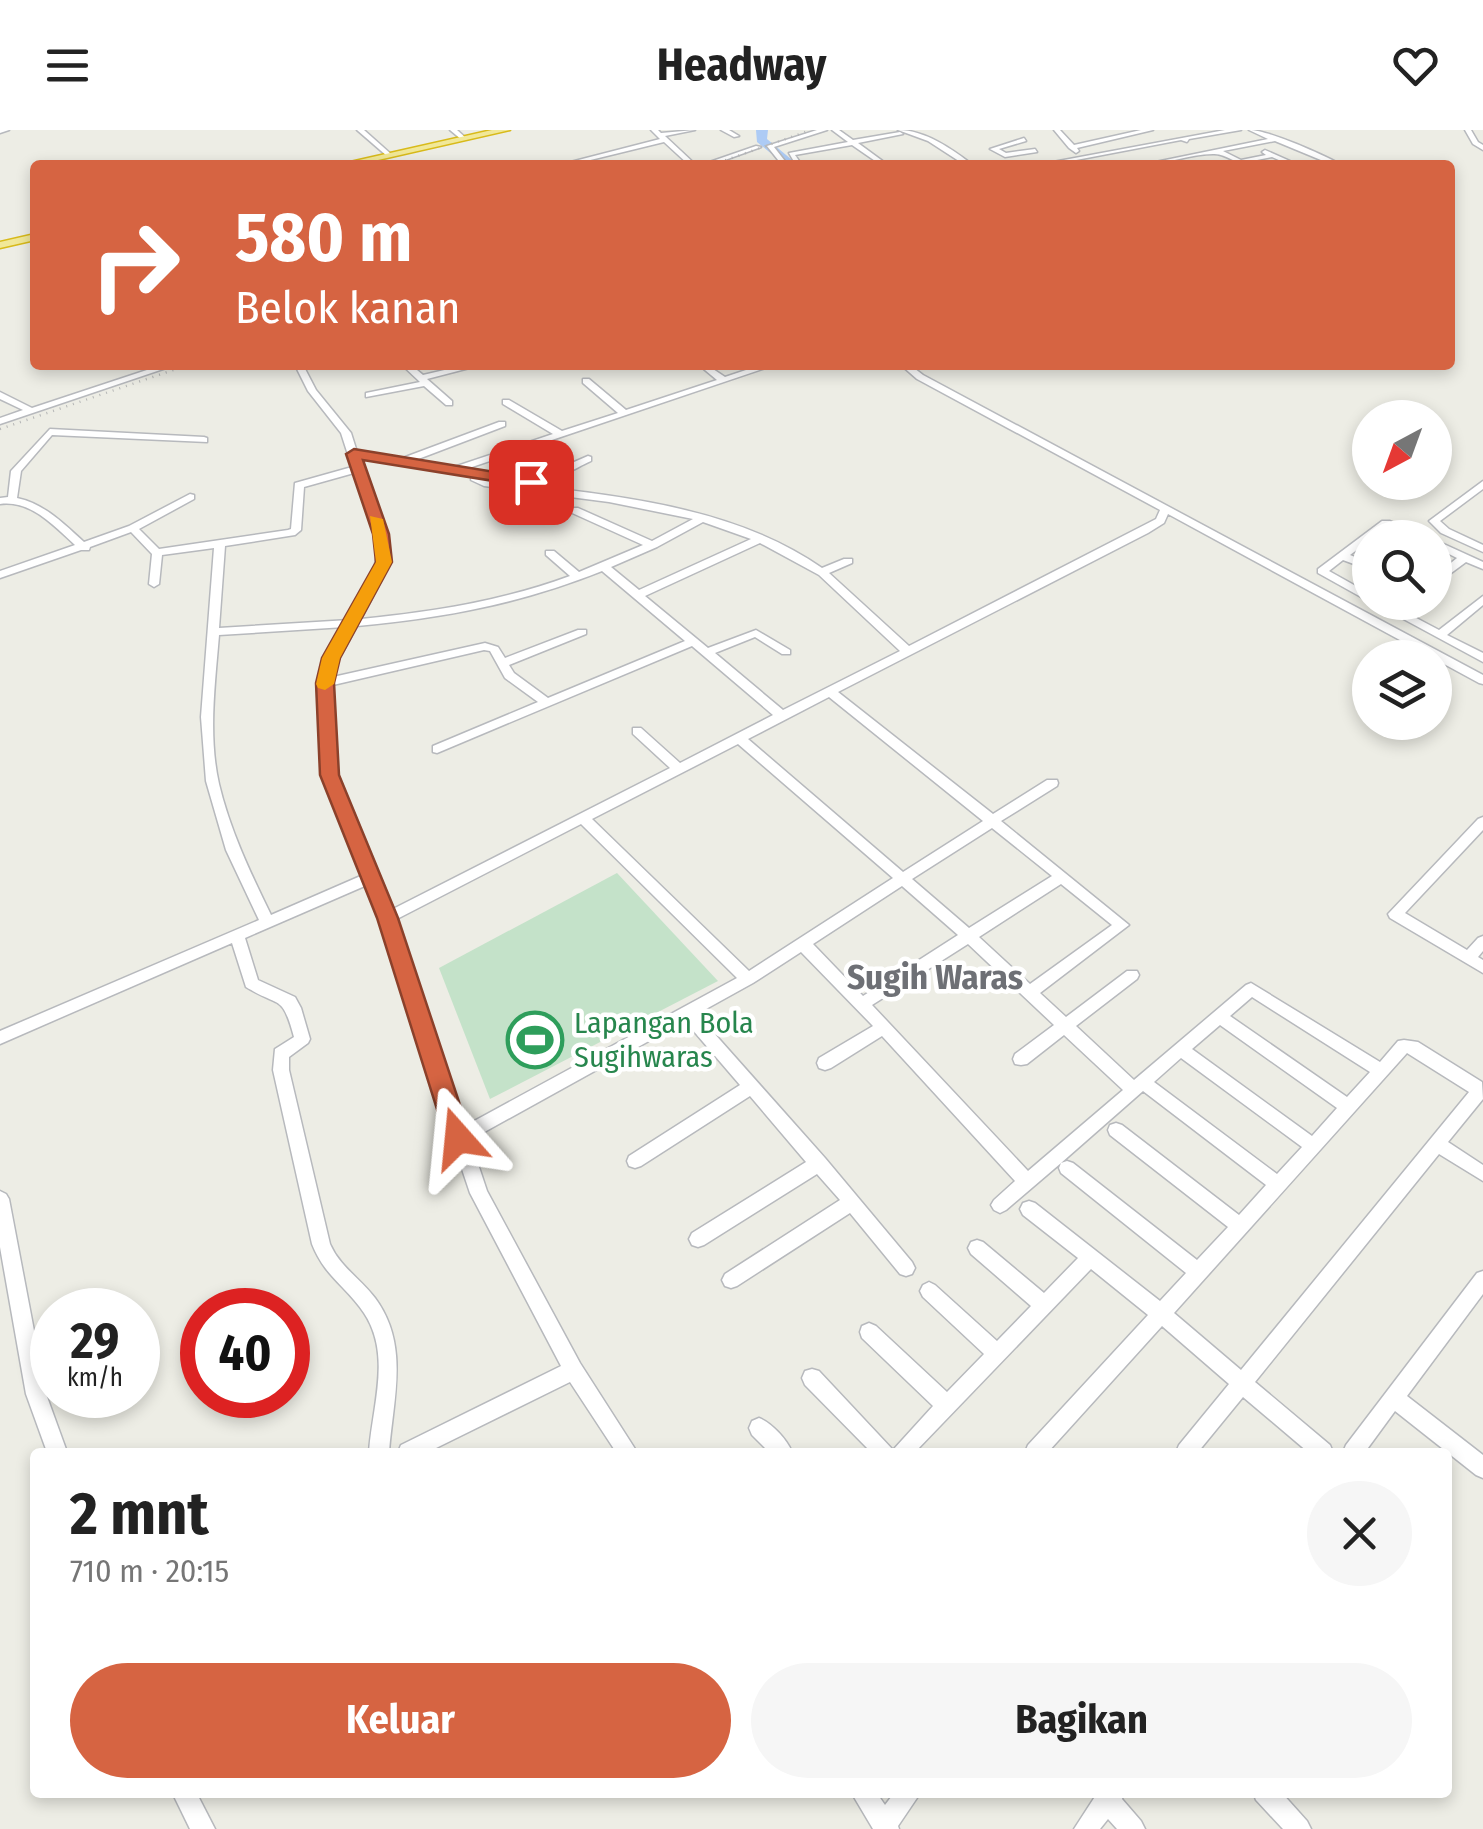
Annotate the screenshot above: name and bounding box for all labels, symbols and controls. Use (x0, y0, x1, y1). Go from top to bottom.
icon: menu (40, 38, 95, 93)
text: Headway (657, 38, 826, 92)
icon: heart (1388, 38, 1443, 93)
text: 580 m (235, 196, 413, 280)
icon: right (70, 200, 200, 330)
text: Belok kanan (235, 281, 461, 335)
north arrow (1352, 400, 1452, 500)
map controls (1352, 400, 1452, 740)
pin (489, 440, 574, 525)
icon: arrive (504, 455, 559, 510)
button: search (1352, 520, 1452, 620)
button: layers (1352, 640, 1452, 740)
district label: Sugih Waras (847, 956, 1023, 998)
place label: Lapangan Bola Sugihwaras (574, 1005, 754, 1075)
sports icon: Lapangan Bola Sugihwaras (505, 1010, 565, 1070)
position arrow (406, 1086, 510, 1190)
speed limit sign: 40 (180, 1288, 310, 1418)
text: 29 (71, 1311, 119, 1371)
text: km/h (67, 1363, 123, 1393)
text: 2 mnt (70, 1478, 209, 1550)
button: close (1307, 1481, 1412, 1586)
text: 710 m · 20:15 (70, 1552, 229, 1590)
button: Keluar (70, 1663, 731, 1778)
button: Bagikan (751, 1663, 1412, 1778)

